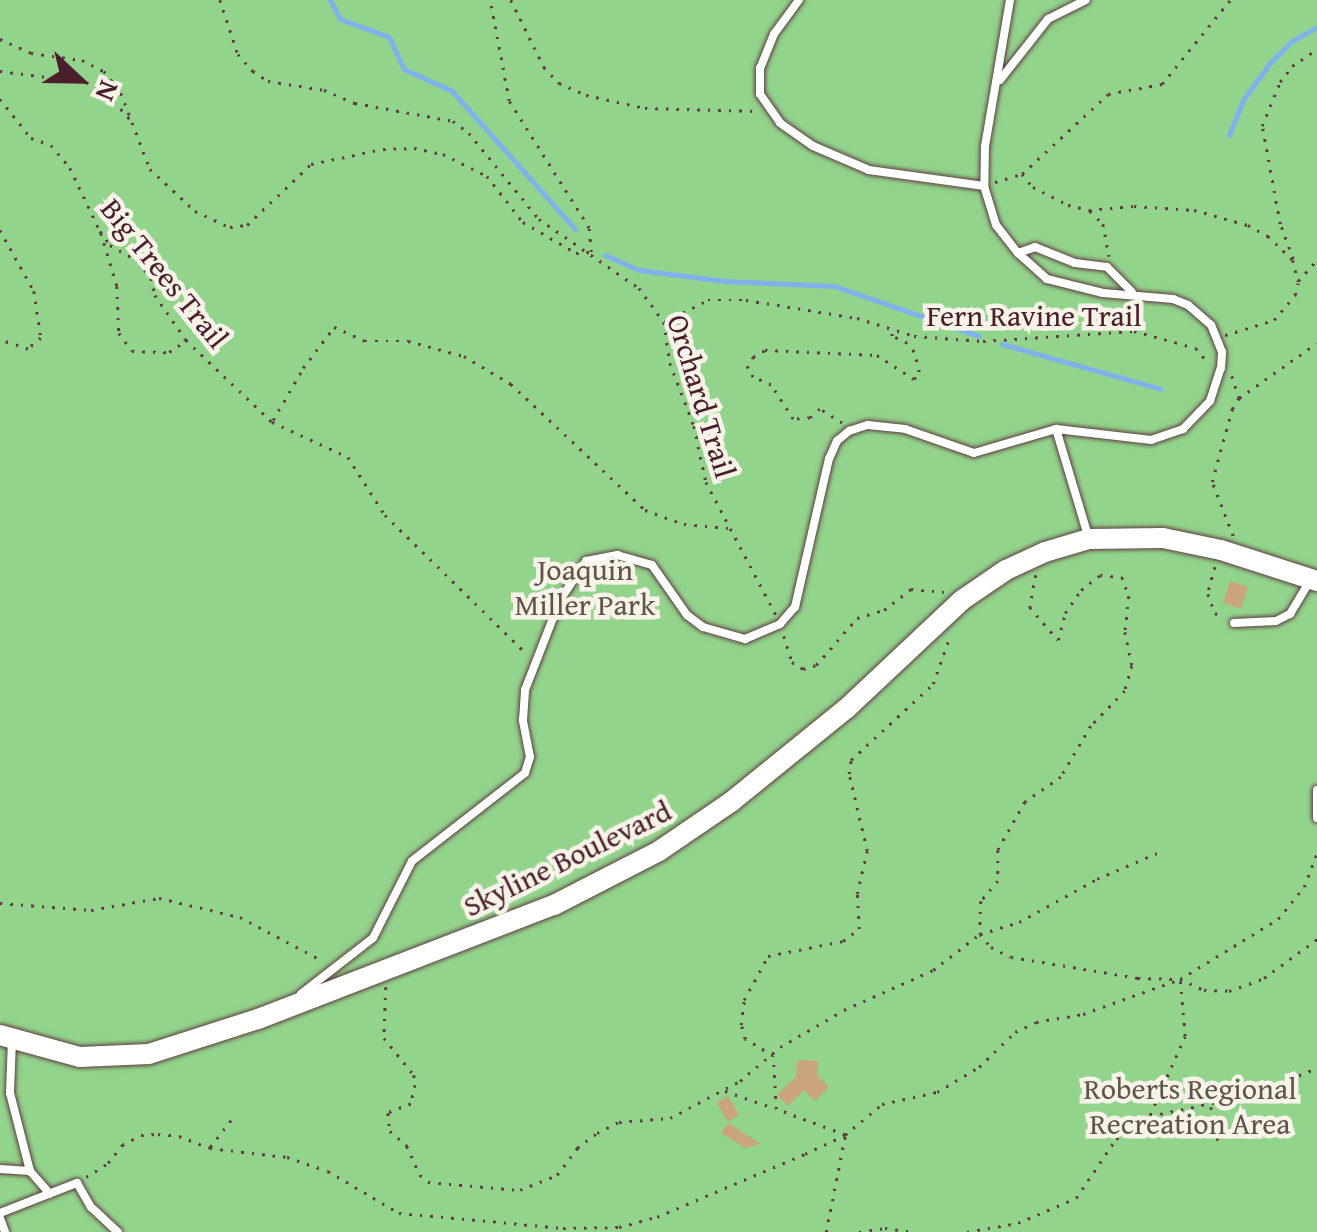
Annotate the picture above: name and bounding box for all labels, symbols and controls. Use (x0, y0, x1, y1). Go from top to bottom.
north arrow (30, 30, 130, 130)
text: N (86, 75, 131, 108)
street label: Big Trees Trail (94, 191, 236, 355)
street label: Fern Ravine Trail (926, 297, 1142, 333)
street label: Orchard Trail (660, 310, 744, 482)
park label: Joaquin Miller Park (515, 551, 655, 622)
street label: Skyline Boulevard (457, 792, 677, 924)
park label: Roberts Regional Recreation Area (1083, 1070, 1297, 1140)

